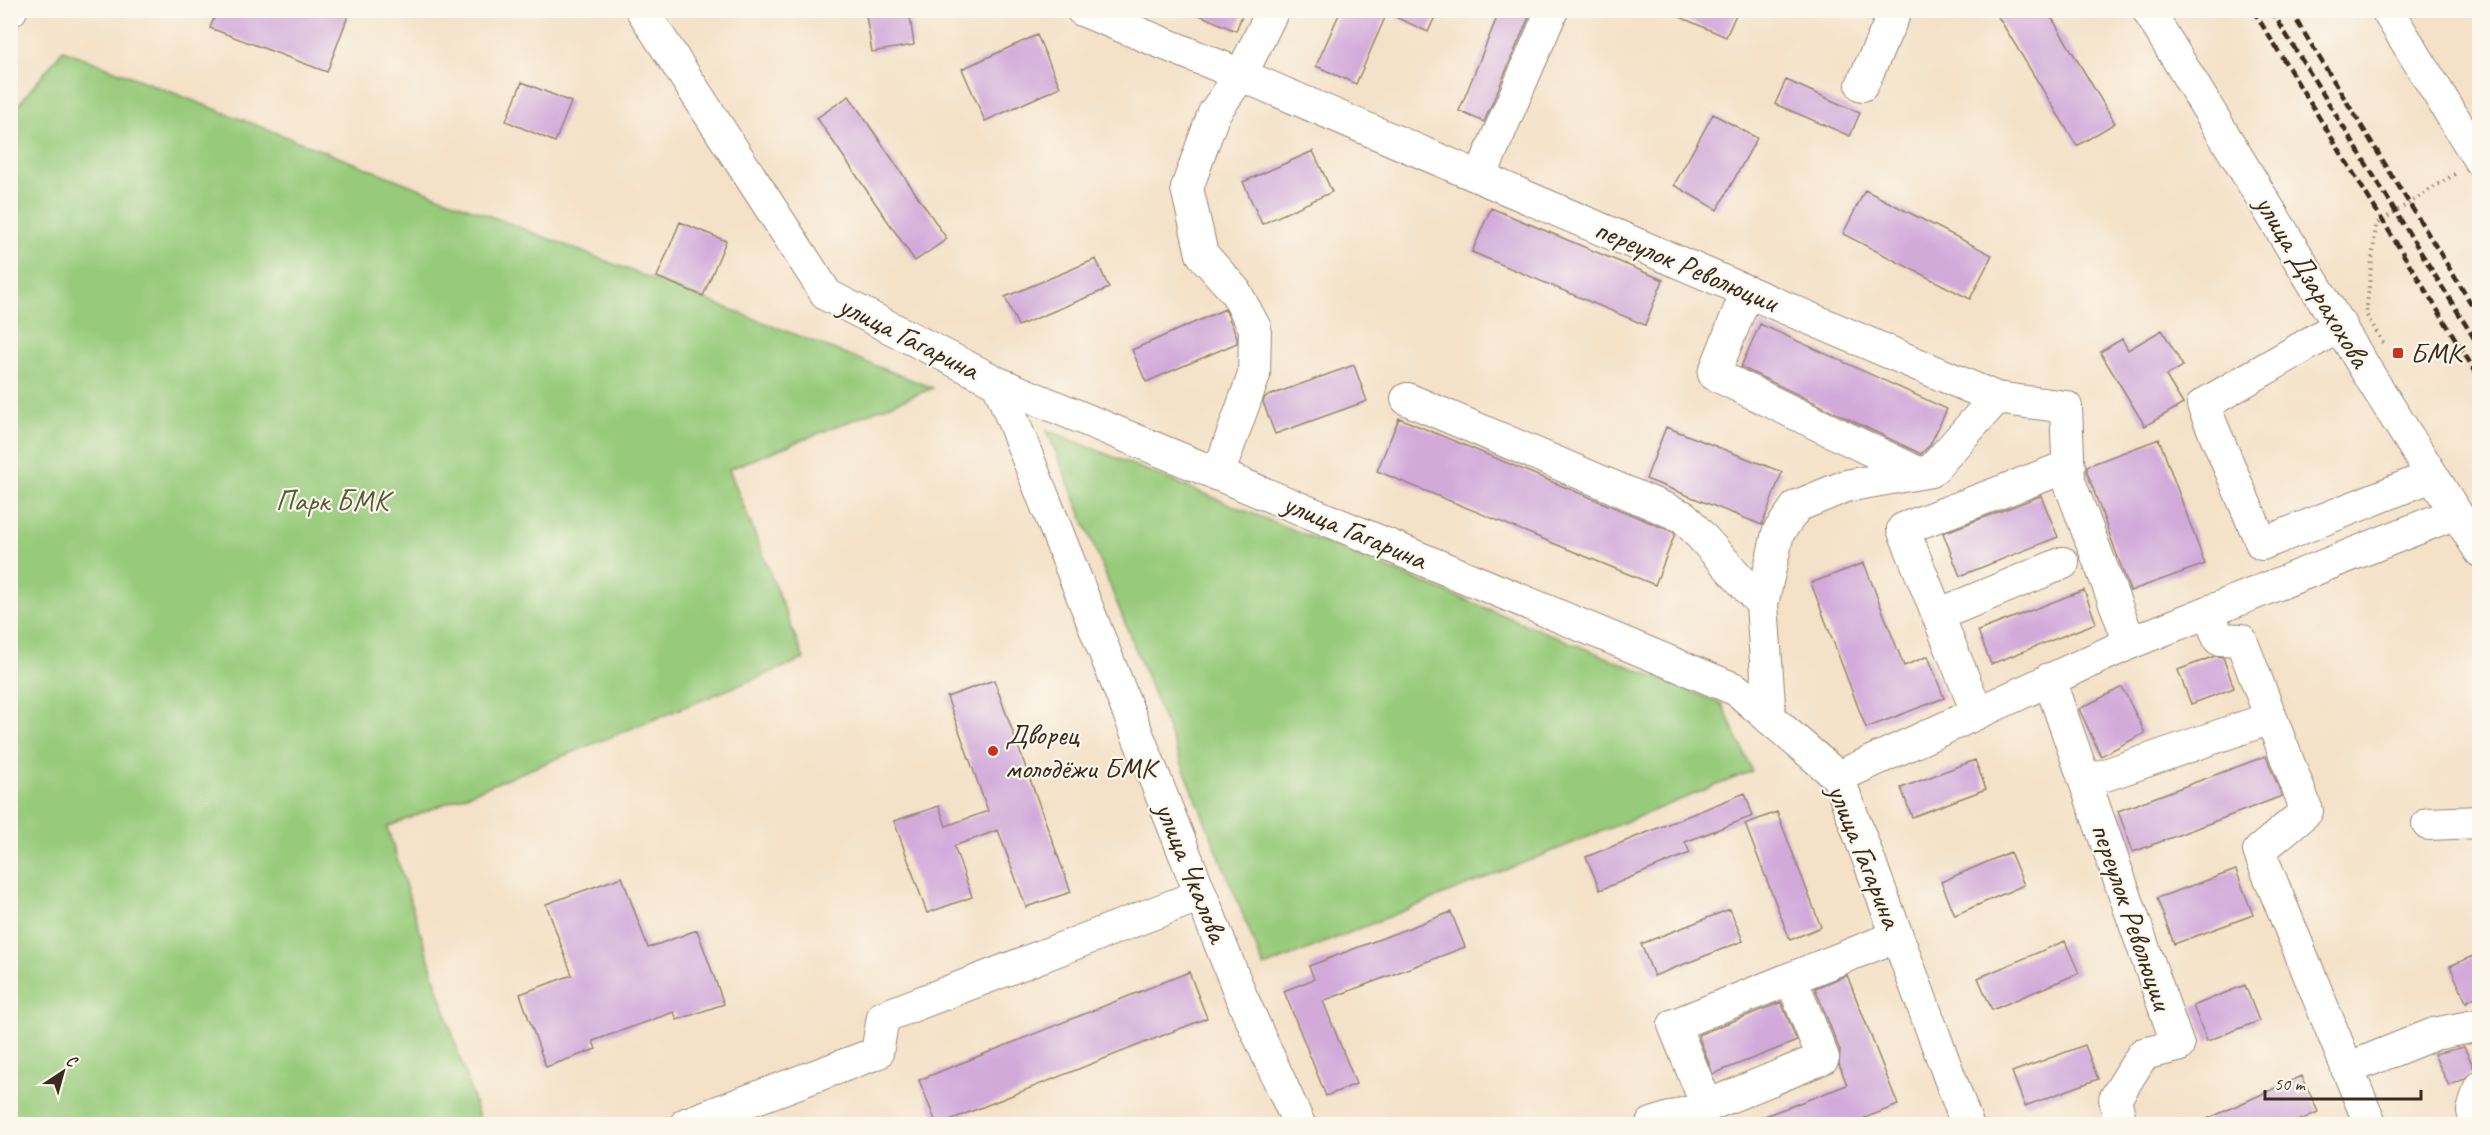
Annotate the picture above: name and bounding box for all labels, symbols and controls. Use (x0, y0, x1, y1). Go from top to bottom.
street label: улица Дзарахохова (2246, 186, 2380, 376)
street label: переулок Революции (1589, 209, 1785, 321)
street label: улица Гагарина (831, 285, 987, 389)
place label: БМК (2410, 334, 2467, 372)
marker: БМК (2391, 346, 2405, 360)
park label: Парк БМК (275, 481, 395, 519)
street label: улица Гагарина (1276, 483, 1434, 579)
place label: Дворец молодёжи БМК (1005, 715, 1161, 787)
marker: Дворец молодёжи БМК (986, 744, 1000, 758)
street label: улица Гагарина (1818, 777, 1912, 935)
street label: улица Чкалова (1146, 795, 1238, 950)
street label: переулок Революции (2082, 818, 2182, 1017)
north arrow (33, 1042, 93, 1102)
text: С (62, 1050, 82, 1072)
scale bar (2265, 1063, 2421, 1101)
text: 50 m (2274, 1073, 2307, 1095)

